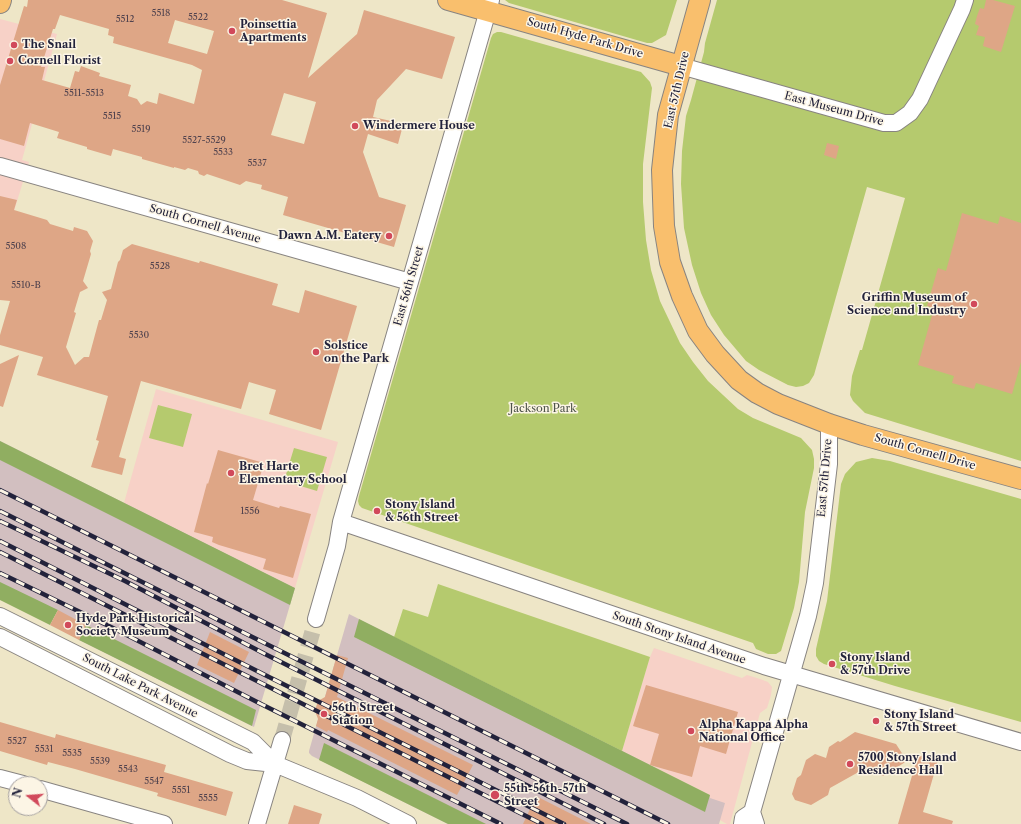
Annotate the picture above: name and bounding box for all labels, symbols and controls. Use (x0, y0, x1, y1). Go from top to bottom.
house number: 5518 (152, 8, 170, 18)
house number: 5522 (188, 12, 208, 22)
house number: 5512 (116, 14, 134, 24)
street label: South Hyde Park Drive (526, 15, 644, 61)
place label: Poinsettia Apartments (240, 18, 307, 44)
marker: Poinsettia Apartments (227, 26, 237, 36)
place label: The Snail (22, 38, 76, 52)
marker: The Snail (9, 40, 19, 50)
street label: East 57th Drive (662, 50, 692, 130)
place label: Cornell Florist (18, 54, 101, 68)
marker: Cornell Florist (5, 56, 15, 66)
house number: 5511-5513 (64, 88, 104, 98)
street label: East Museum Drive (783, 89, 885, 129)
house number: 5515 (103, 111, 121, 121)
place label: Windermere House (363, 119, 475, 133)
marker: Windermere House (350, 121, 360, 131)
house number: 5519 (132, 124, 150, 134)
house number: 5527-5529 (182, 135, 226, 145)
house number: 5533 (213, 147, 233, 157)
house number: 5537 (247, 158, 267, 168)
street label: South Cornell Avenue (148, 202, 262, 246)
place label: Dawn A.M. Eatery (278, 229, 381, 243)
marker: Dawn A.M. Eatery (384, 231, 394, 241)
house number: 5508 (6, 241, 26, 251)
street label: East 56th Street (391, 245, 427, 327)
house number: 5528 (150, 261, 170, 271)
house number: 5510-B (11, 280, 41, 290)
place label: Griffin Museum of Science and Industry (847, 291, 966, 317)
marker: Griffin Museum of Science and Industry (969, 299, 979, 309)
house number: 5530 (129, 330, 149, 340)
place label: Solstice on the Park (324, 339, 389, 365)
marker: Solstice on the Park (311, 347, 321, 357)
park label: Jackson Park (510, 402, 576, 416)
street label: South Cornell Drive (873, 431, 977, 473)
street label: East 57th Drive (815, 438, 835, 518)
place label: Bret Harte Elementary School (239, 460, 347, 486)
marker: Bret Harte Elementary School (226, 468, 236, 478)
place label: Stony Island & 56th Street (385, 498, 458, 524)
house number: 1556 (241, 506, 259, 516)
marker: Stony Island & 56th Street (372, 506, 382, 516)
street label: South Stony Island Avenue (611, 609, 747, 667)
place label: Hyde Park Historical Society Museum (76, 612, 194, 638)
marker: Hyde Park Historical Society Museum (63, 620, 73, 630)
street label: South Lake Park Avenue (80, 651, 200, 721)
place label: Stony Island & 57th Drive (840, 651, 910, 677)
marker: Stony Island & 57th Drive (827, 659, 837, 669)
place label: 56th Street Station (332, 701, 394, 727)
place label: Stony Island & 57th Street (884, 708, 957, 734)
marker: 56th Street Station (319, 709, 329, 719)
marker: Stony Island & 57th Street (871, 716, 881, 726)
place label: Alpha Kappa Alpha National Office (699, 718, 808, 744)
marker: Alpha Kappa Alpha National Office (686, 726, 696, 736)
house number: 5527 (7, 736, 27, 746)
house number: 5531 (35, 744, 53, 754)
house number: 5535 (62, 748, 82, 758)
place label: 5700 Stony Island Residence Hall (858, 751, 957, 777)
house number: 5539 (90, 756, 110, 766)
marker: 5700 Stony Island Residence Hall (845, 759, 855, 769)
house number: 5543 (118, 764, 138, 774)
north arrow (8, 776, 48, 816)
house number: 5547 (144, 776, 164, 786)
place label: 55th-56th-57th Street (504, 782, 586, 808)
house number: 5551 (172, 785, 190, 795)
text: N (9, 786, 26, 799)
marker: 55th-56th-57th Street (489, 789, 501, 801)
house number: 5555 (198, 793, 218, 803)

